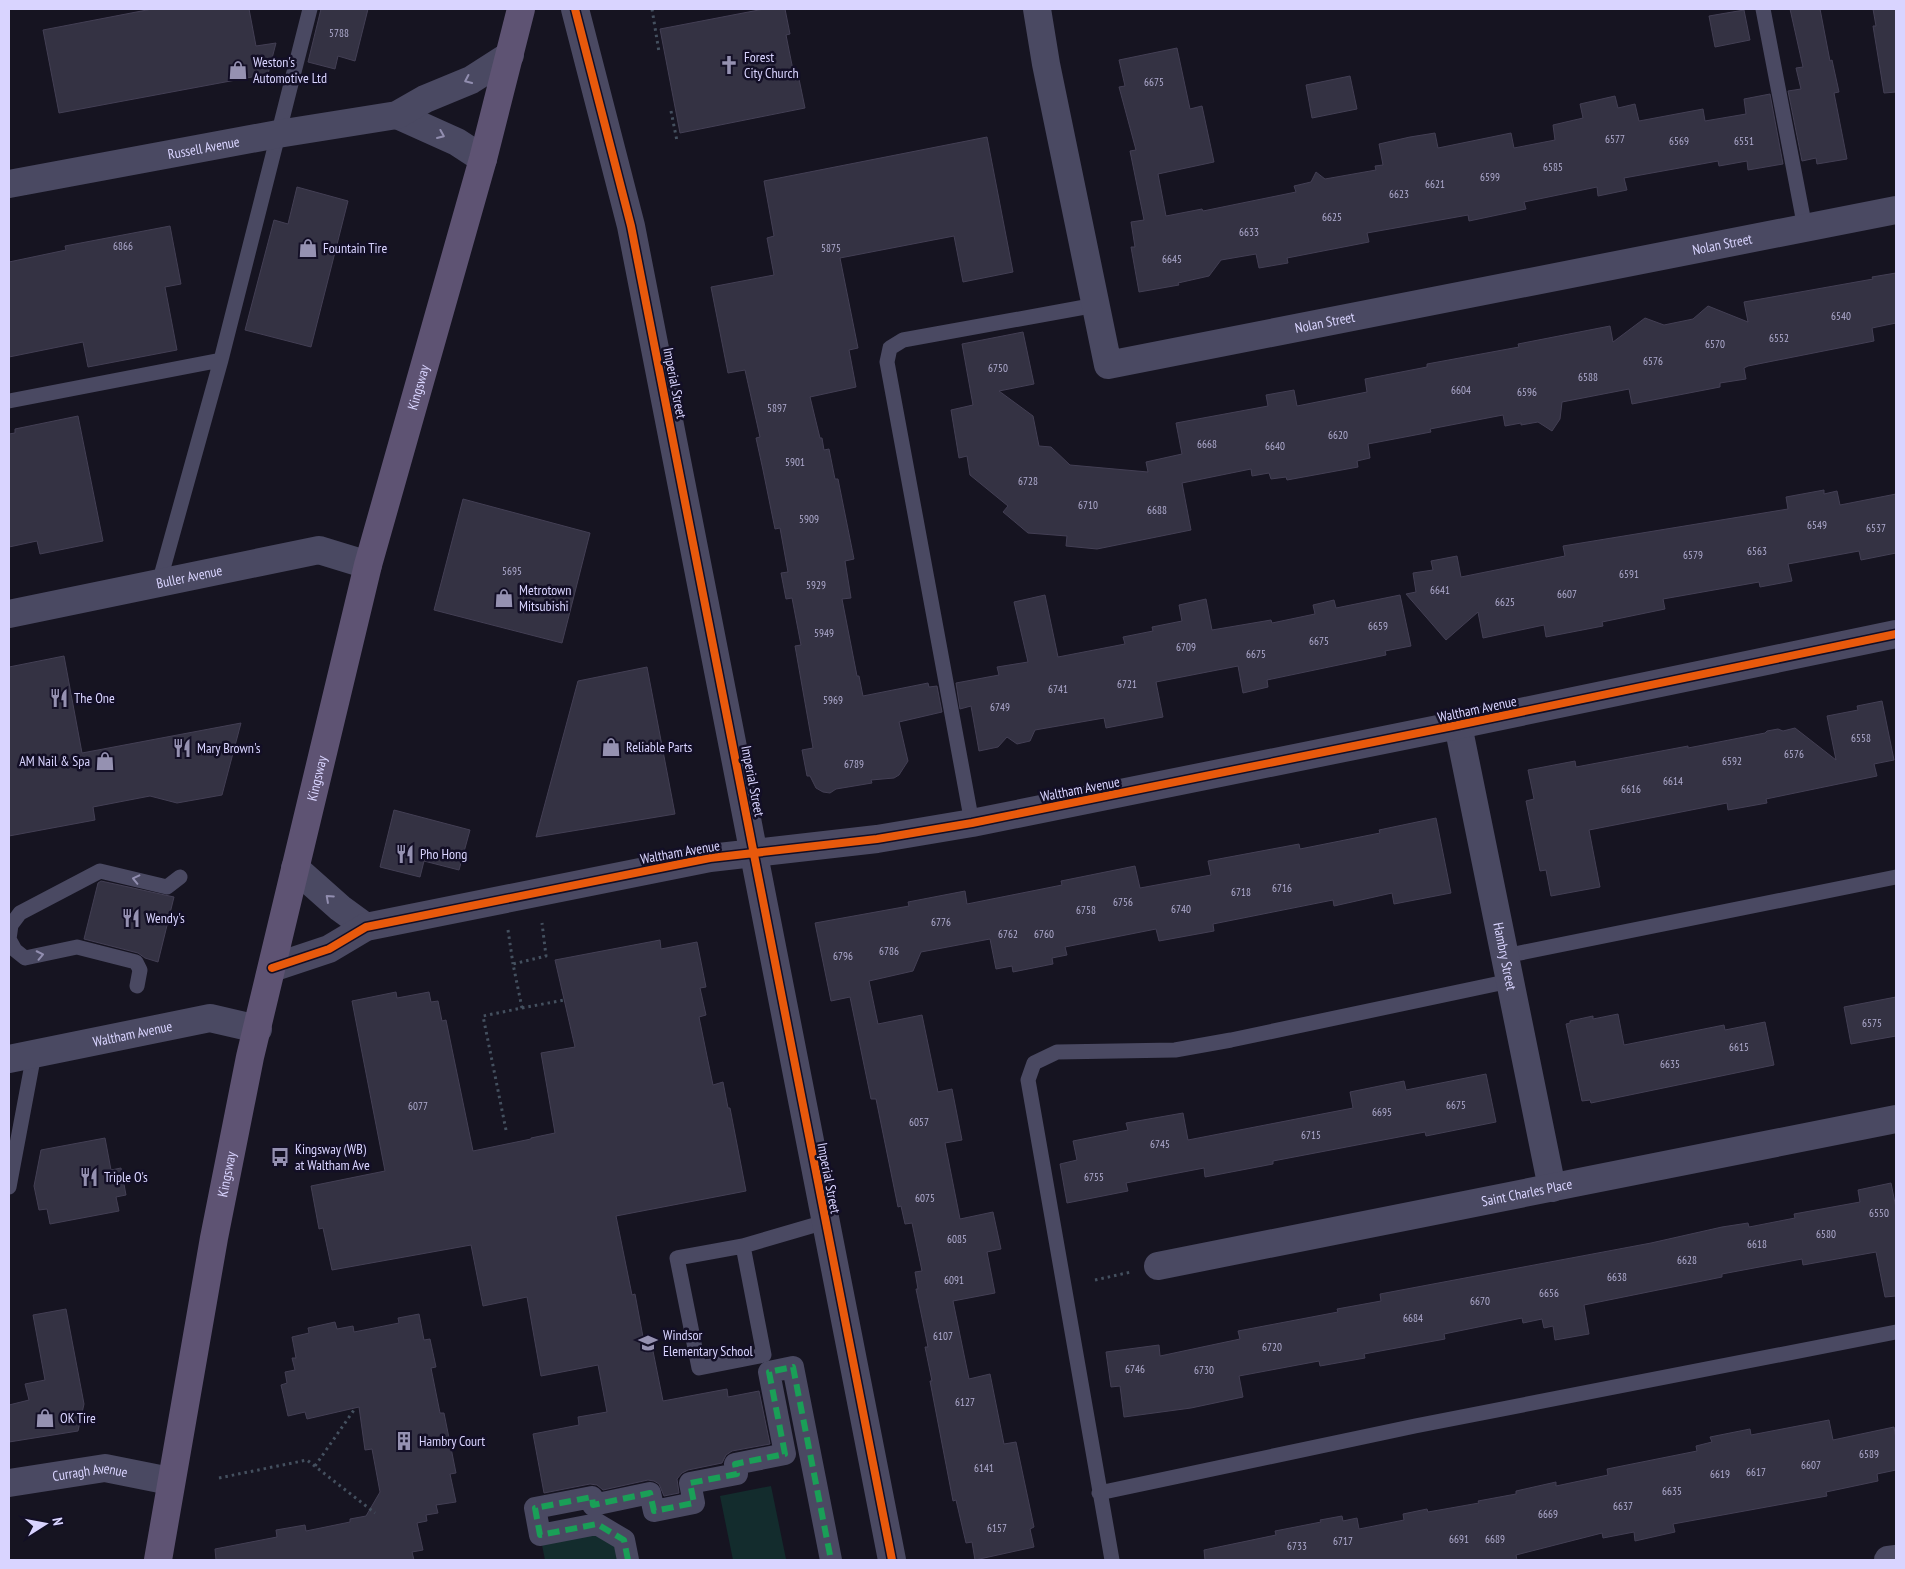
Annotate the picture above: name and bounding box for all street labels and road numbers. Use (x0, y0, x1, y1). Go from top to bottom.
street label: Russell Avenue (166, 132, 241, 163)
street label: Nolan Street (1691, 229, 1754, 259)
street label: Nolan Street (1293, 308, 1356, 337)
street label: Imperial Street (659, 346, 691, 420)
street label: Kingsway (403, 362, 433, 412)
street label: Buller Avenue (155, 561, 224, 592)
street label: Waltham Avenue (1436, 692, 1518, 726)
street label: Imperial Street (737, 744, 769, 818)
street label: Kingsway (303, 753, 331, 803)
street label: Waltham Avenue (1039, 772, 1121, 806)
street label: Waltham Avenue (639, 836, 721, 868)
street label: Hambry Street (1489, 921, 1521, 992)
street label: Waltham Avenue (91, 1017, 174, 1051)
street label: Imperial Street (813, 1141, 845, 1215)
street label: Kingsway (213, 1149, 240, 1198)
street label: Saint Charles Place (1480, 1175, 1574, 1210)
street label: Curragh Avenue (51, 1459, 129, 1485)

